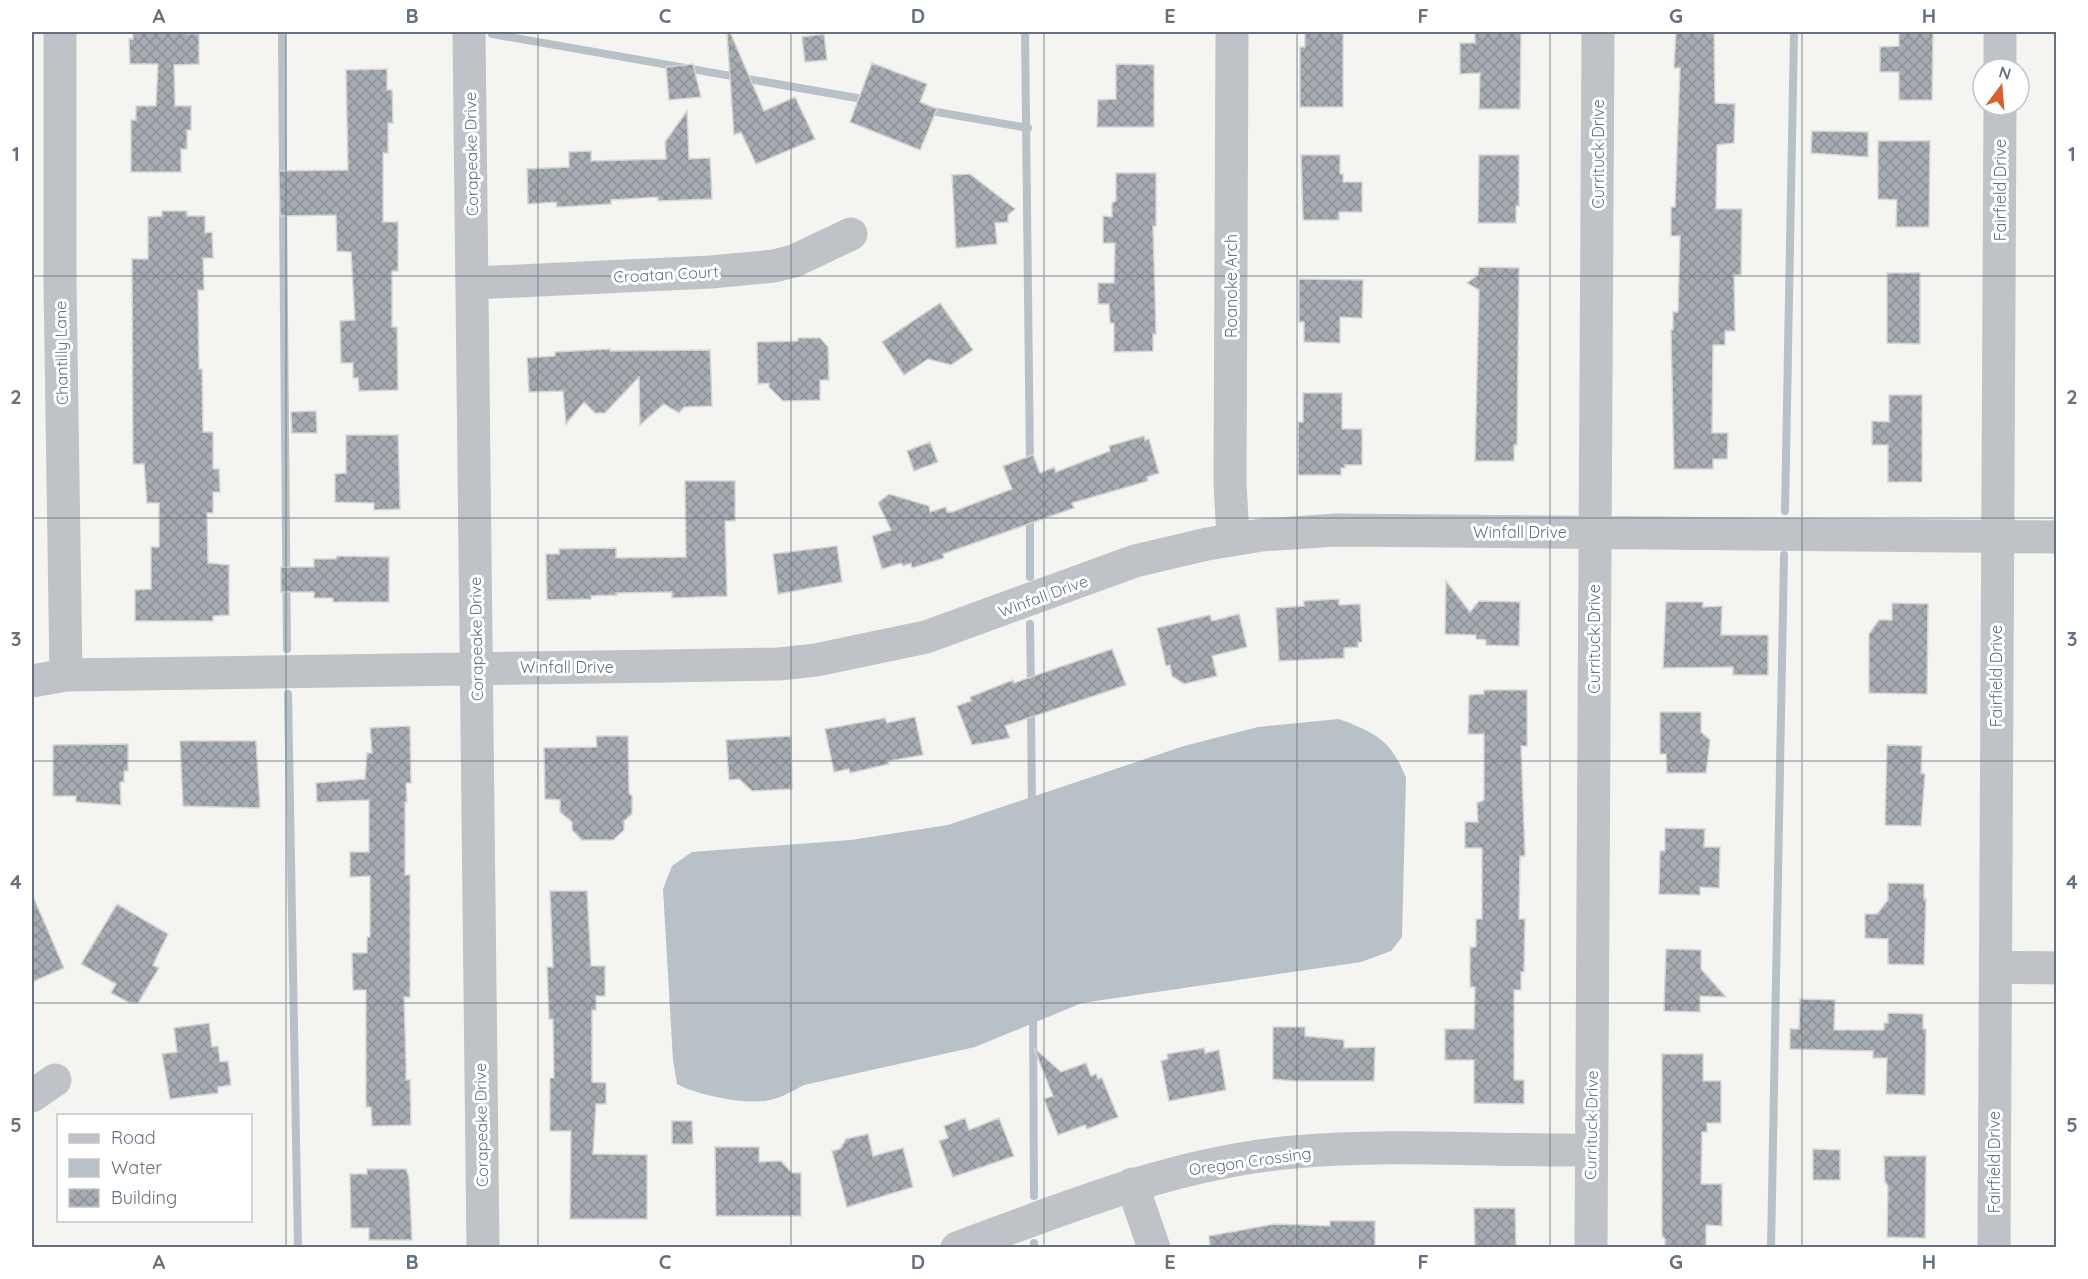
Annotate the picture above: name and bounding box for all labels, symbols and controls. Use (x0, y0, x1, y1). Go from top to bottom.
text: A (153, 3, 166, 28)
text: B (405, 3, 419, 28)
text: C (659, 3, 672, 28)
text: D (911, 3, 925, 28)
text: E (1164, 3, 1176, 28)
text: F (1417, 3, 1429, 28)
text: G (1669, 3, 1683, 28)
text: H (1922, 3, 1936, 28)
north arrow (1971, 57, 2031, 117)
text: N (1997, 61, 2014, 84)
street label: Corapeake Drive (460, 92, 482, 216)
street label: Currituck Drive (1588, 99, 1608, 209)
street label: Fairfield Drive (1990, 139, 2010, 241)
text: 1 (12, 141, 20, 166)
text: 1 (2068, 141, 2076, 166)
street label: Roanoke Arch (1221, 234, 1241, 338)
street label: Croatan Court (613, 261, 719, 287)
street label: Chantilly Lane (50, 301, 72, 405)
text: 2 (10, 384, 22, 409)
text: 2 (2066, 384, 2078, 409)
street label: Winfall Drive (1473, 522, 1567, 542)
street label: Winfall Drive (995, 571, 1091, 621)
street label: Corapeake Drive (465, 577, 487, 701)
street label: Currituck Drive (1584, 584, 1604, 694)
street label: Fairfield Drive (1986, 625, 2006, 727)
text: 3 (11, 626, 21, 651)
text: 3 (2067, 626, 2077, 651)
street label: Winfall Drive (520, 657, 614, 677)
text: 4 (10, 869, 22, 894)
text: 4 (2066, 869, 2078, 894)
street label: Corapeake Drive (470, 1063, 492, 1187)
street label: Currituck Drive (1580, 1070, 1602, 1180)
street label: Fairfield Drive (1984, 1111, 2004, 1213)
text: 5 (10, 1112, 22, 1137)
text: 5 (2066, 1112, 2078, 1137)
legend (57, 1114, 252, 1222)
text: Road (111, 1126, 156, 1149)
street label: Oregon Crossing (1187, 1142, 1313, 1180)
text: Water (111, 1156, 162, 1179)
text: Building (111, 1186, 177, 1209)
text: A (153, 1249, 166, 1274)
text: B (405, 1249, 419, 1274)
text: C (659, 1249, 672, 1274)
text: D (911, 1249, 925, 1274)
text: E (1164, 1249, 1176, 1274)
text: F (1417, 1249, 1429, 1274)
text: G (1669, 1249, 1683, 1274)
text: H (1922, 1249, 1936, 1274)

